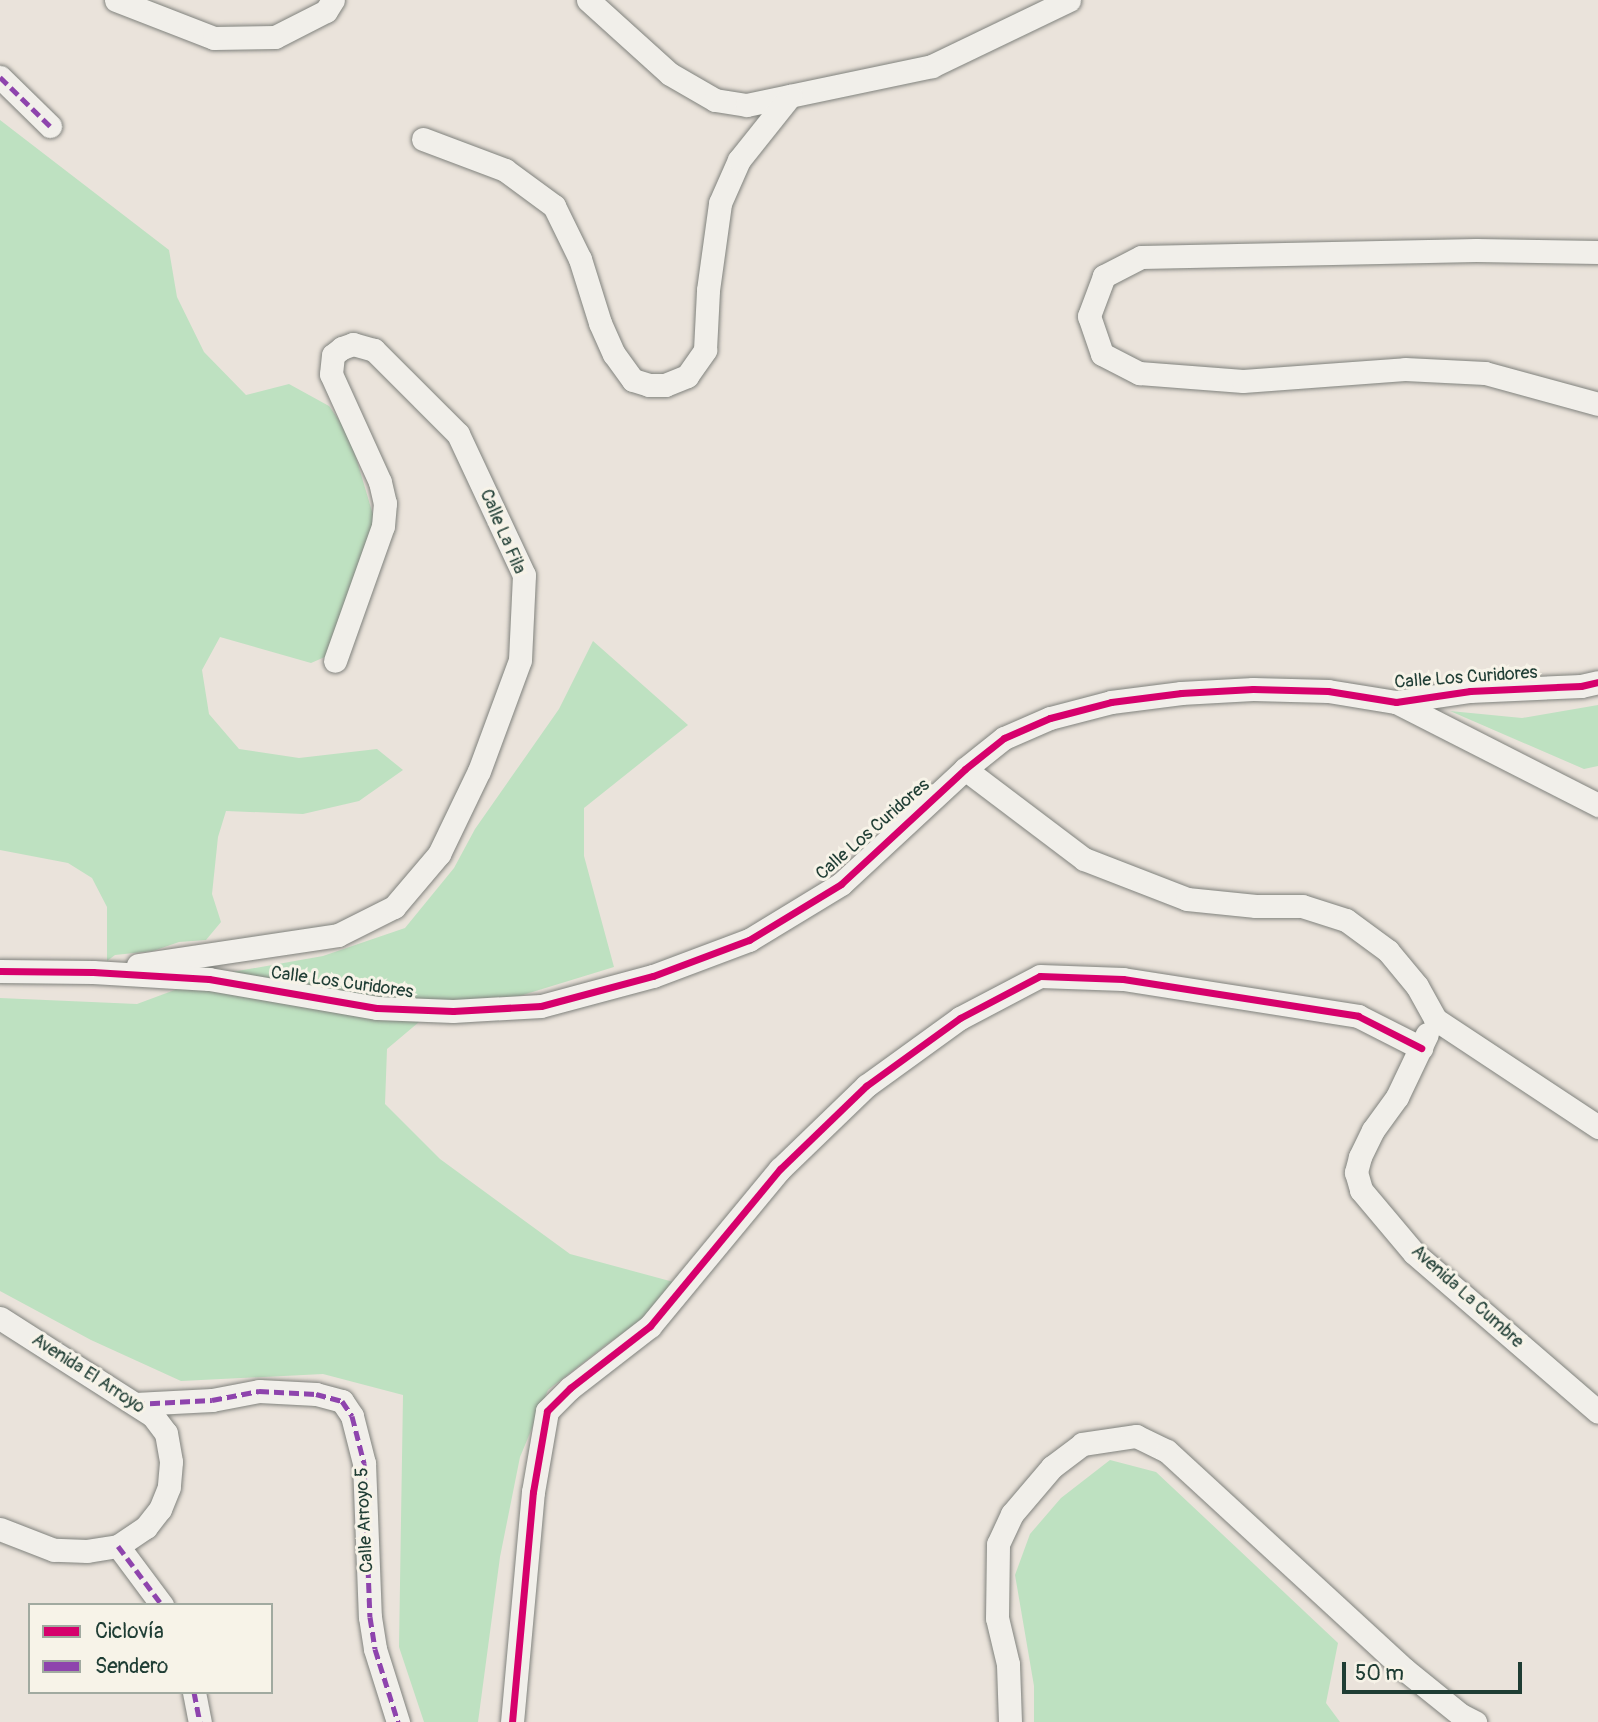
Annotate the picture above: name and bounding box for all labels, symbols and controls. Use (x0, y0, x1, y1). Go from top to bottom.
street label: Calle La Fila (474, 486, 530, 578)
street label: Calle Los Curidores (1394, 662, 1538, 694)
street label: Calle Los Curidores (812, 775, 934, 885)
street label: Calle Los Curidores (269, 962, 415, 1004)
street label: Avenida La Cumbre (1406, 1241, 1528, 1353)
street label: Avenida El Arroyo (27, 1329, 149, 1419)
street label: Calle Arroyo 5 (351, 1467, 379, 1573)
legend (28, 1603, 273, 1694)
text: Ciclovía (95, 1618, 164, 1645)
scale bar (1346, 1648, 1526, 1692)
text: Sendero (95, 1653, 168, 1680)
text: 50 m (1355, 1660, 1404, 1687)

